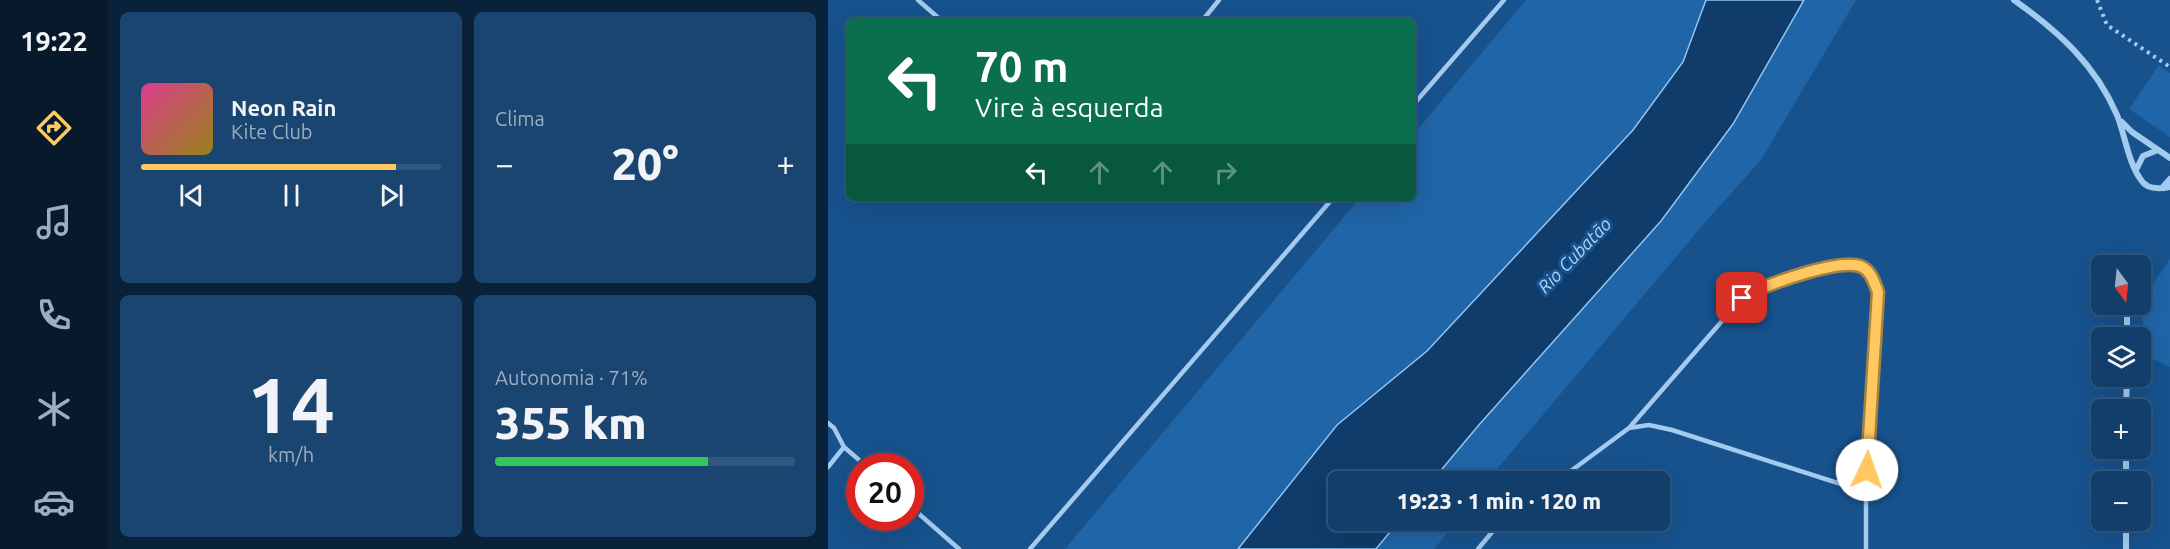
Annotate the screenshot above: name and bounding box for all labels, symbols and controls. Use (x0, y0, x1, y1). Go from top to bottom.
text: 19:22 (20, 26, 88, 56)
icon: left (876, 42, 954, 120)
text: 70 m (975, 43, 1069, 90)
text: Vire à esquerda (975, 92, 1164, 122)
text: Neon Rain (231, 95, 336, 120)
icon: directions (33, 107, 75, 149)
text: Clima (495, 107, 545, 130)
text: Kite Club (231, 120, 313, 143)
text: 20° (611, 138, 679, 189)
text: − (495, 145, 514, 182)
text: + (776, 145, 795, 182)
icon: left (1020, 156, 1053, 189)
icon: ahead (1083, 156, 1116, 189)
icon: ahead (1146, 156, 1179, 189)
icon: right (1209, 156, 1242, 189)
icon: previous (175, 179, 208, 212)
icon: pause (275, 179, 308, 212)
icon: next (375, 179, 408, 212)
icon: music (33, 201, 75, 243)
water label: Rio Cubatão (1533, 213, 1615, 297)
north arrow (2091, 255, 2151, 315)
map controls (2091, 255, 2151, 531)
pin (1716, 272, 1767, 323)
icon: arrive (1725, 281, 1758, 314)
icon: phone (33, 294, 75, 336)
button: layers (2091, 327, 2151, 387)
text: 14 (247, 360, 335, 448)
text: Autonomia · 71% (495, 366, 648, 389)
icon: climate (33, 388, 75, 430)
text: 355 km (495, 397, 647, 448)
button: + (2091, 399, 2151, 459)
position arrow (1835, 438, 1899, 502)
text: km/h (268, 443, 314, 466)
speed limit sign: 20 (846, 453, 924, 531)
button: − (2091, 471, 2151, 531)
icon: car (33, 481, 75, 523)
text: 19:23 · 1 min · 120 m (1397, 488, 1601, 513)

